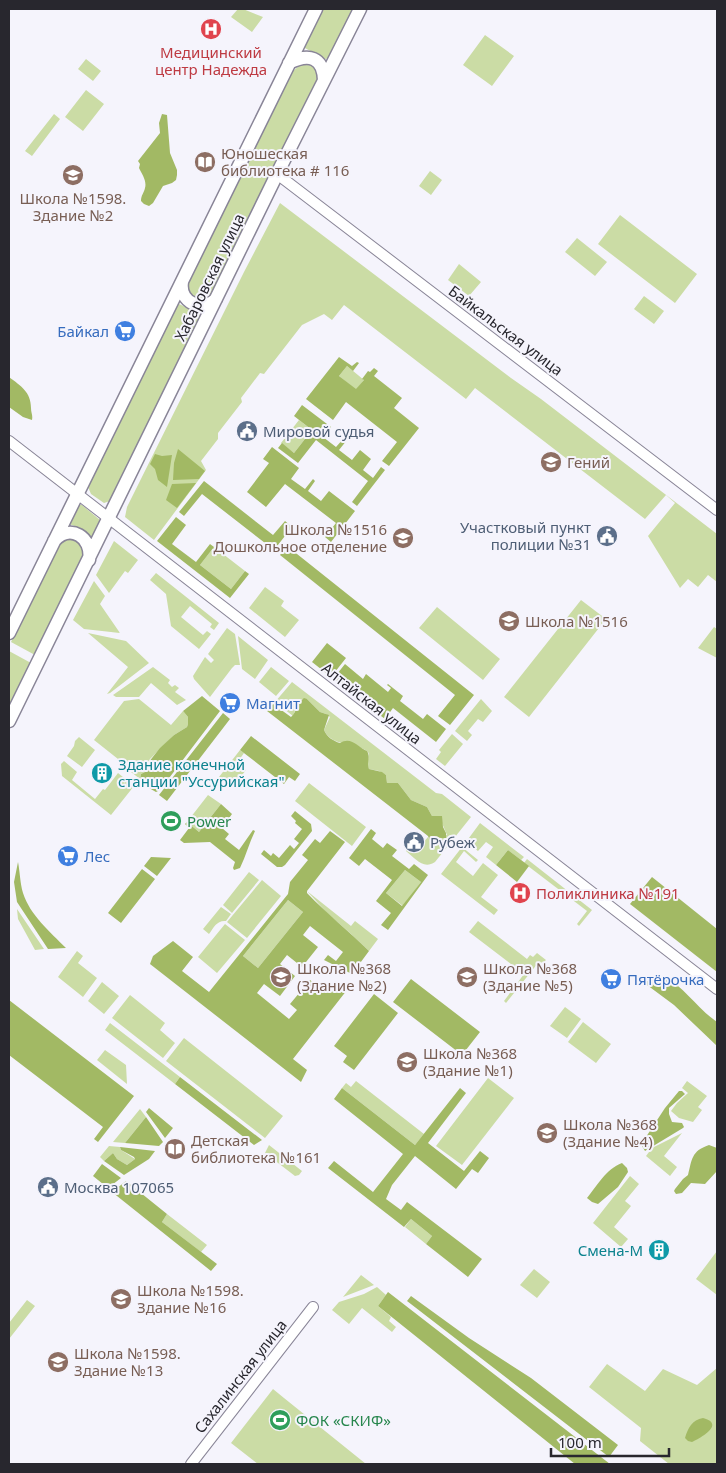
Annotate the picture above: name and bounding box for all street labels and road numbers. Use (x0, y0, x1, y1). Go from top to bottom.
street label: Хабаровская улица (169, 210, 249, 344)
street label: Байкальская улица (445, 280, 567, 380)
street label: Алтайская улица (318, 658, 426, 748)
street label: Сахалинская улица (189, 1315, 291, 1437)

